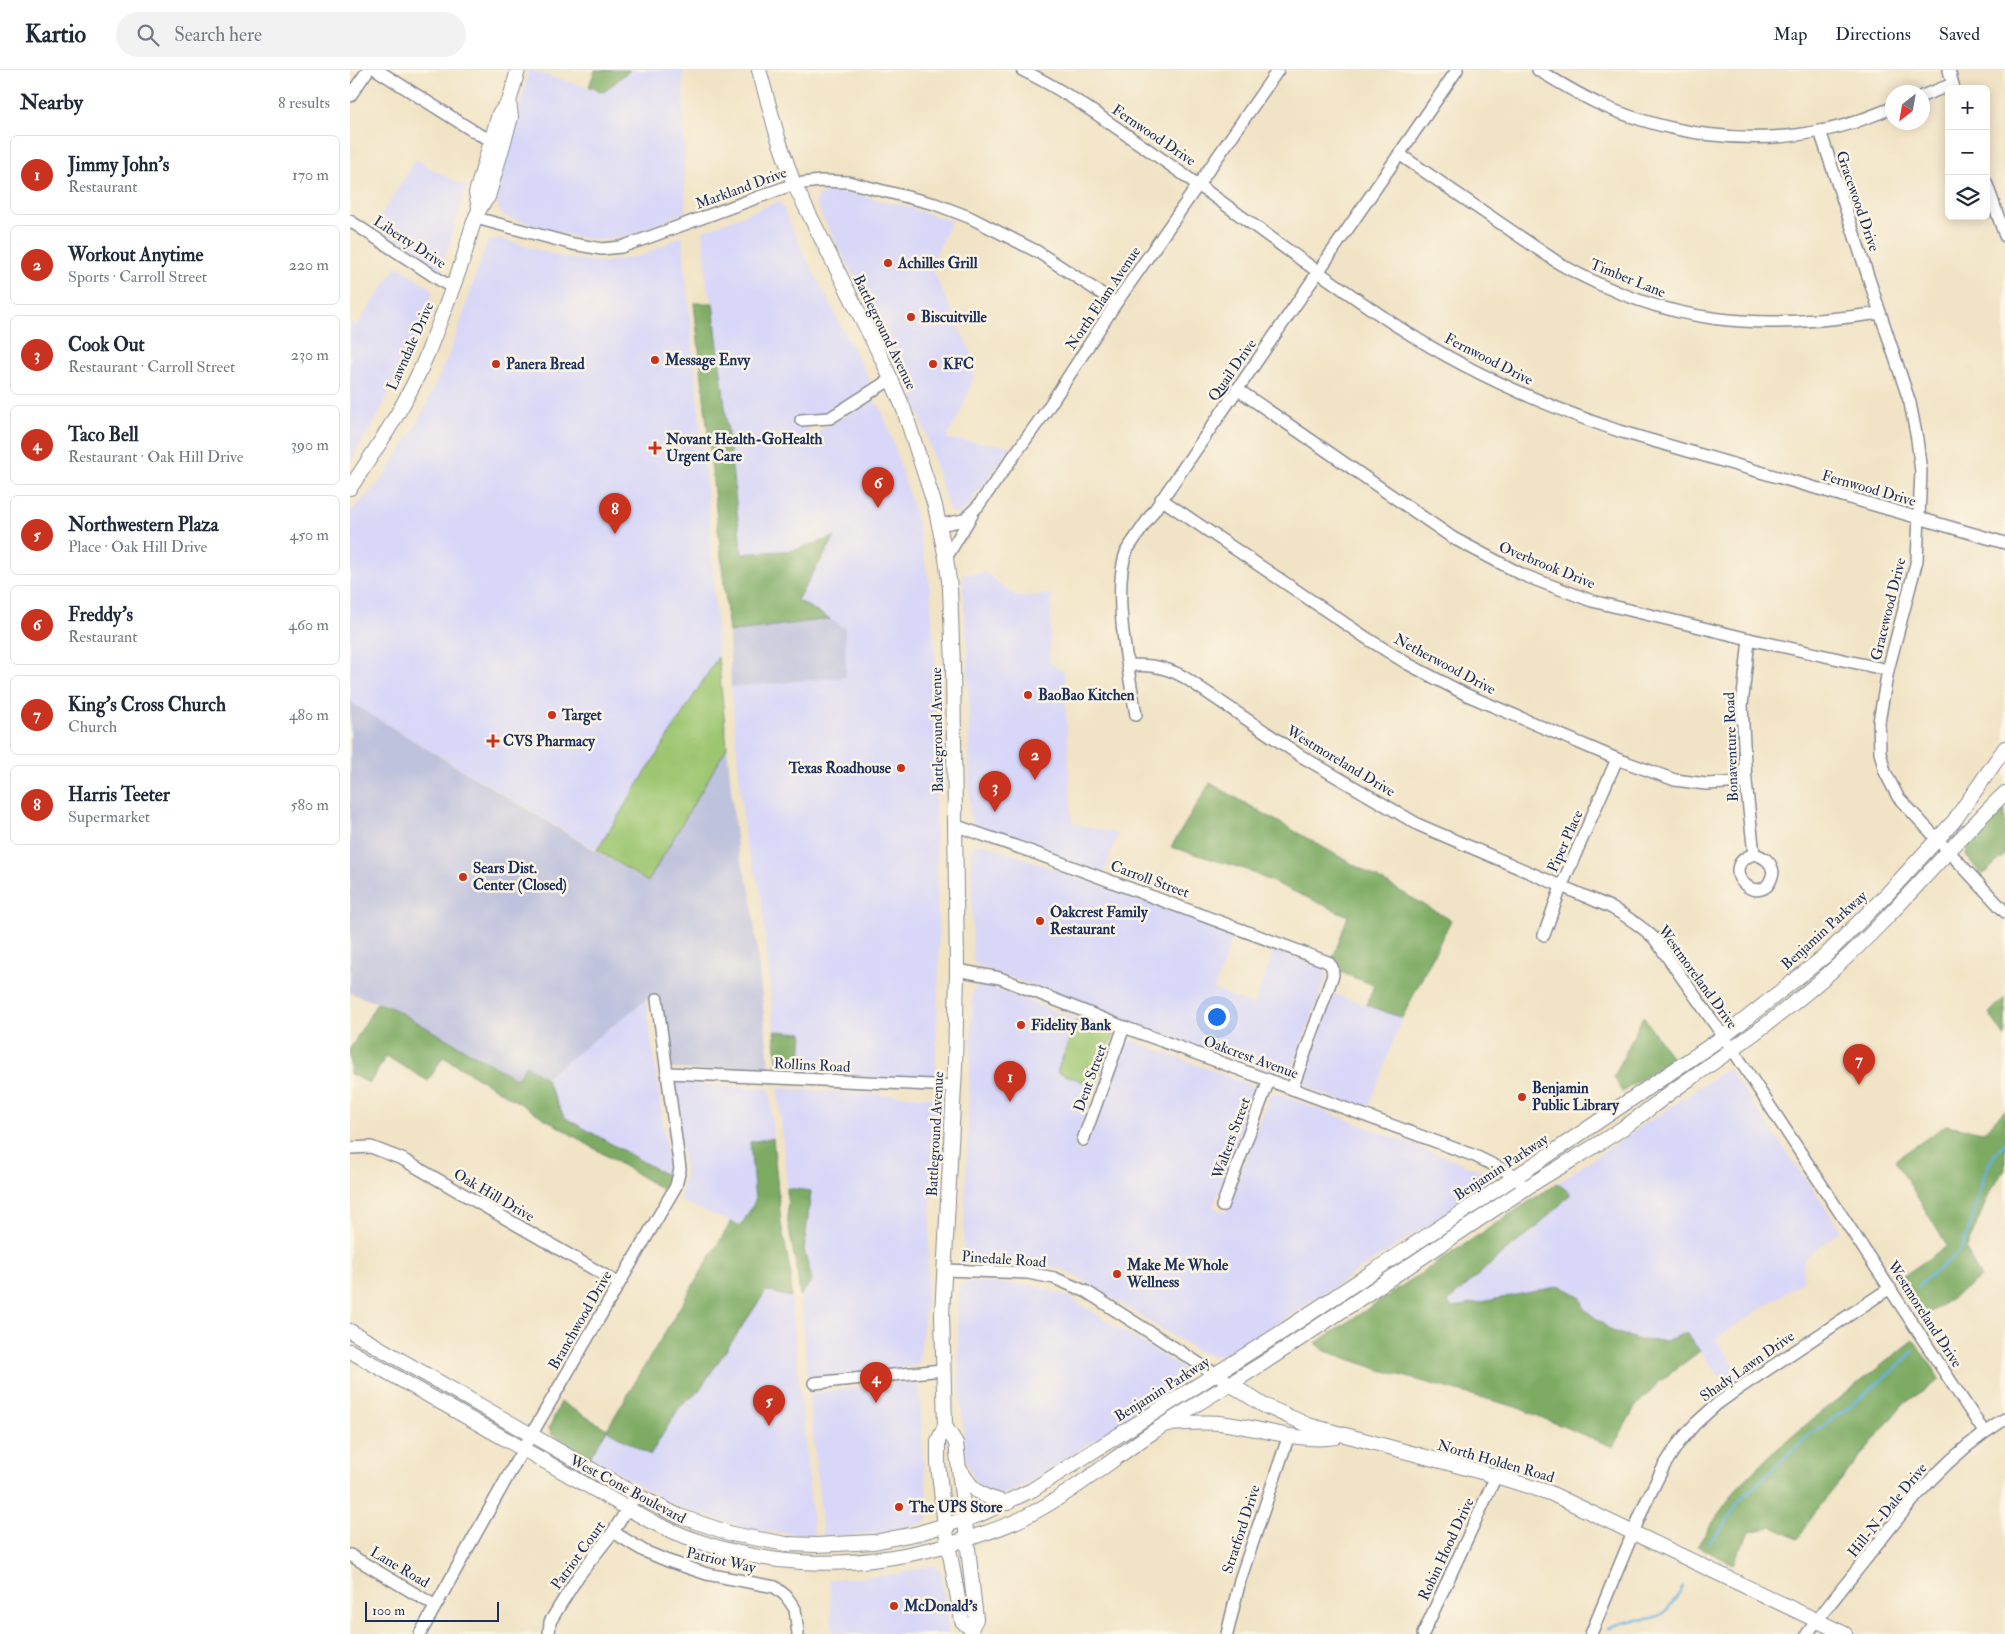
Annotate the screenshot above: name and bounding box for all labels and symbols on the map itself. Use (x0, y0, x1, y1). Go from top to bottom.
north arrow (1885, 85, 1930, 130)
street label: Fernwood Drive (1108, 100, 1199, 170)
street label: Gracewood Drive (1831, 148, 1884, 254)
street label: Markland Drive (693, 163, 789, 214)
street label: Liberty Drive (370, 212, 450, 273)
street label: North Elam Avenue (1062, 243, 1145, 354)
place label: Achilles Grill (897, 254, 978, 273)
street label: Timber Lane (1587, 255, 1668, 302)
marker: Achilles Grill (882, 257, 894, 269)
street label: Battleground Avenue (849, 272, 921, 393)
street label: Lawndale Drive (382, 299, 438, 393)
place label: Biscuitville (921, 308, 988, 327)
marker: Biscuitville (905, 311, 917, 323)
street label: Fernwood Drive (1441, 329, 1536, 390)
street label: Quail Drive (1204, 335, 1261, 405)
place label: Message Envy (664, 351, 752, 371)
marker: Message Envy (649, 354, 661, 366)
place label: Panera Bread (506, 355, 585, 374)
place label: KFC (943, 355, 974, 374)
marker: Panera Bread (490, 358, 502, 370)
marker: KFC (927, 358, 939, 370)
place label: Novant Health-GoHealth Urgent Care (665, 430, 823, 467)
marker: Novant Health-GoHealth Urgent Care (648, 441, 662, 455)
street label: Fernwood Drive (1820, 466, 1918, 511)
pin: 6 (862, 467, 894, 508)
pin: 8 (599, 493, 631, 534)
street label: Overbrook Drive (1496, 537, 1598, 593)
street label: Gracewood Drive (1867, 556, 1910, 662)
street label: Netherwood Drive (1391, 630, 1499, 699)
street label: Battleground Avenue (927, 667, 948, 793)
place label: BaoBao Kitchen (1038, 686, 1135, 705)
marker: BaoBao Kitchen (1022, 689, 1034, 701)
street label: Bonaventure Road (1720, 691, 1743, 802)
place label: Target (561, 706, 602, 726)
marker: Target (546, 709, 558, 721)
street label: Westmoreland Drive (1282, 721, 1399, 801)
place label: CVS Pharmacy (503, 732, 596, 752)
marker: CVS Pharmacy (487, 735, 499, 747)
pin: 2 (1019, 739, 1051, 780)
place label: Texas Roadhouse (788, 759, 892, 778)
marker: Texas Roadhouse (895, 762, 907, 774)
pin: 3 (979, 771, 1011, 812)
street label: Piper Place (1543, 807, 1589, 876)
street label: Carroll Street (1108, 856, 1192, 903)
place label: Sears Dist. Center (Closed) (473, 859, 567, 895)
marker: Sears Dist. Center (Closed) (457, 871, 469, 883)
street label: Benjamin Parkway (1777, 887, 1871, 974)
place label: Oakcrest Family Restaurant (1050, 903, 1149, 939)
marker: Oakcrest Family Restaurant (1034, 915, 1046, 927)
street label: Westmoreland Drive (1653, 921, 1742, 1033)
your location (1204, 1004, 1230, 1030)
place label: Fidelity Bank (1031, 1016, 1112, 1036)
marker: Fidelity Bank (1015, 1019, 1027, 1031)
street label: Oakcrest Avenue (1201, 1031, 1301, 1083)
street label: Dent Street (1070, 1042, 1111, 1114)
pin: 7 (1843, 1044, 1875, 1085)
street label: Rollins Road (773, 1054, 851, 1077)
pin: 1 (994, 1061, 1026, 1102)
street label: Battleground Avenue (923, 1071, 948, 1197)
place label: Benjamin Public Library (1532, 1079, 1620, 1116)
marker: Benjamin Public Library (1516, 1091, 1528, 1103)
street label: Walters Street (1208, 1095, 1255, 1182)
street label: Benjamin Parkway (1450, 1130, 1552, 1205)
street label: Oak Hill Drive (450, 1165, 538, 1226)
street label: Pinedale Road (961, 1247, 1048, 1272)
place label: Make Me Whole Wellness (1126, 1256, 1229, 1292)
street label: Westmoreland Drive (1882, 1257, 1966, 1371)
street label: Branchwood Drive (544, 1267, 617, 1373)
marker: Make Me Whole Wellness (1111, 1268, 1123, 1280)
street label: Shady Lawn Drive (1696, 1327, 1798, 1406)
street label: Benjamin Parkway (1111, 1352, 1214, 1426)
pin: 4 (860, 1362, 892, 1403)
pin: 5 (753, 1385, 785, 1426)
street label: North Holden Road (1435, 1436, 1557, 1487)
street label: West Cone Boulevard (565, 1450, 690, 1528)
street label: Hill-N-Dale Drive (1843, 1459, 1931, 1561)
street label: Stratford Drive (1218, 1482, 1265, 1576)
street label: Robin Hood Drive (1414, 1495, 1479, 1604)
place label: The UPS Store (908, 1498, 1003, 1517)
marker: The UPS Store (893, 1501, 905, 1513)
street label: Patriot Court (547, 1517, 610, 1593)
street label: Lane Road (367, 1542, 433, 1593)
street label: Patriot Way (684, 1543, 758, 1578)
place label: McDonald's (903, 1597, 977, 1616)
scale bar (365, 1599, 499, 1622)
marker: McDonald's (888, 1600, 900, 1612)

